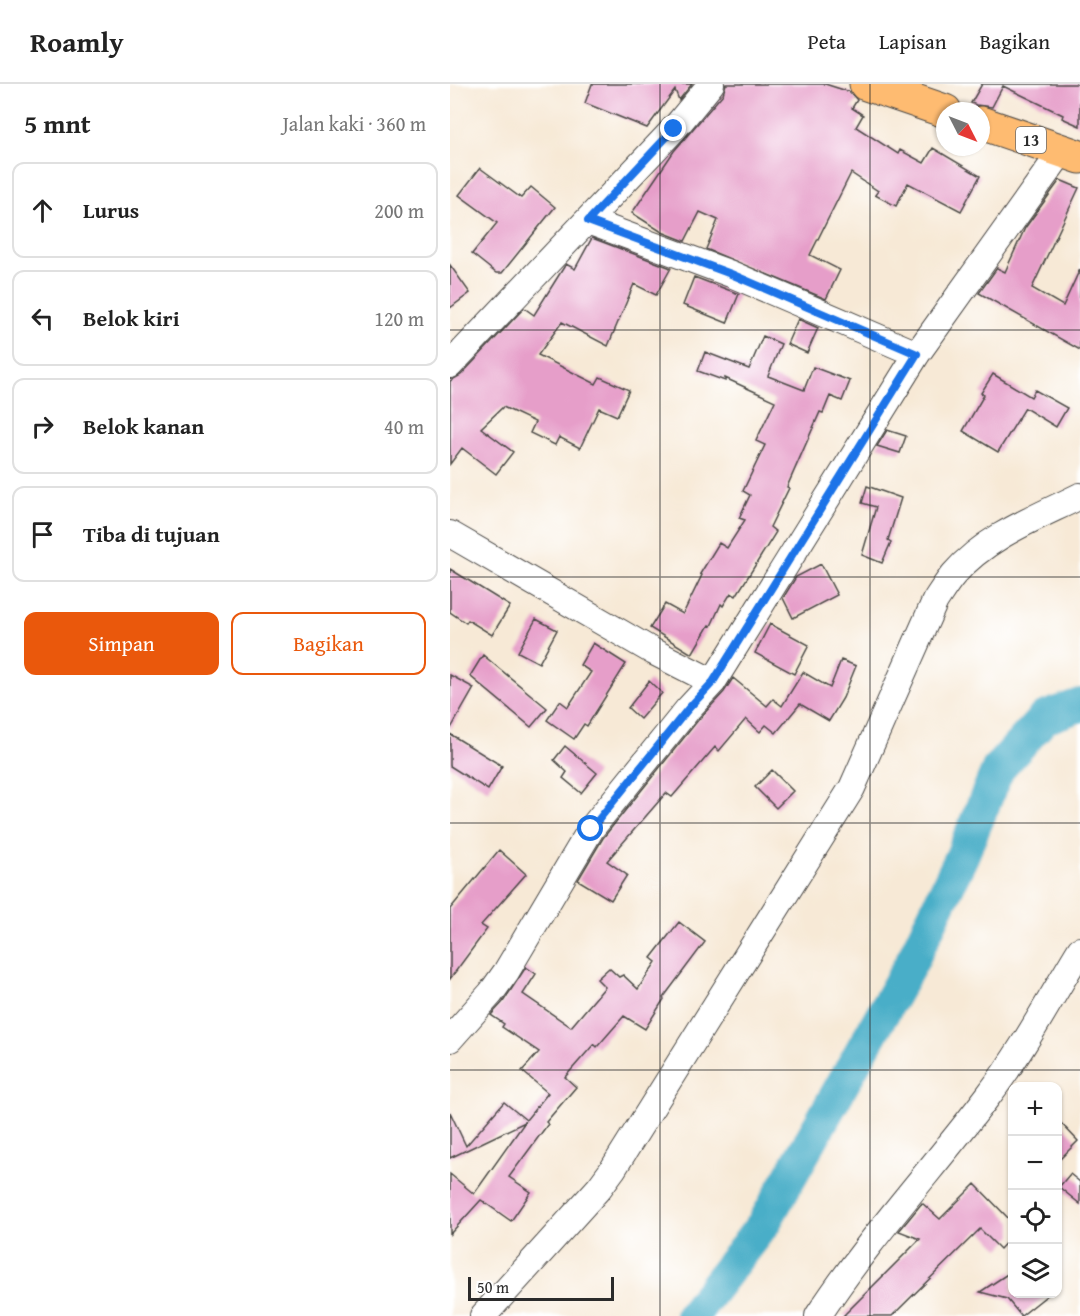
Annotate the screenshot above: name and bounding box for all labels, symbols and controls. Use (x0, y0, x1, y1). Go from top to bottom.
text: Roamly (30, 21, 124, 62)
text: Peta (808, 26, 846, 57)
text: Lapisan (879, 26, 946, 57)
text: Bagikan (979, 26, 1050, 57)
north arrow (936, 102, 990, 156)
text: 5 mnt (24, 104, 91, 143)
text: Jalan kaki · 360 m (282, 109, 426, 138)
route end (660, 115, 686, 141)
road number: 13 (1016, 127, 1046, 153)
icon: ahead (26, 194, 59, 227)
text: Lurus (83, 194, 139, 226)
text: 200 m (374, 196, 424, 225)
icon: left (26, 302, 59, 335)
text: Belok kiri (83, 302, 180, 334)
text: 120 m (374, 304, 424, 333)
icon: right (26, 410, 59, 443)
text: Belok kanan (83, 410, 204, 442)
text: 40 m (384, 412, 424, 441)
icon: arrive (26, 518, 59, 551)
text: Tiba di tujuan (83, 518, 220, 550)
button: Simpan (24, 612, 219, 675)
button: Bagikan (231, 612, 426, 675)
route start (577, 815, 603, 841)
map controls (1008, 1082, 1062, 1298)
button: + (1008, 1082, 1062, 1136)
button: − (1008, 1136, 1062, 1190)
button: locate (1008, 1190, 1062, 1244)
button: layers (1008, 1244, 1062, 1298)
scale bar (468, 1274, 614, 1302)
text: 50 m (477, 1275, 509, 1299)

